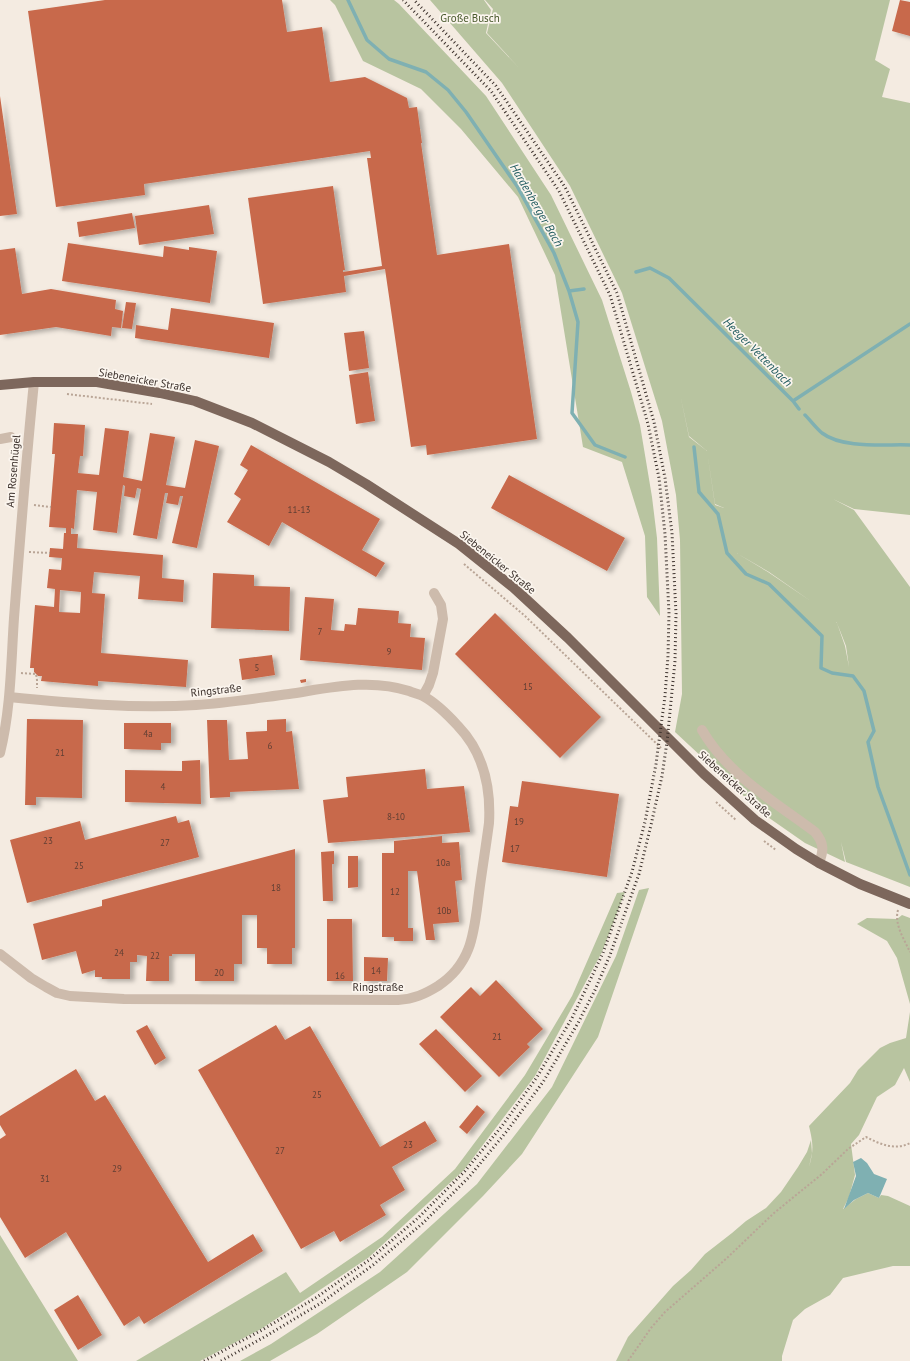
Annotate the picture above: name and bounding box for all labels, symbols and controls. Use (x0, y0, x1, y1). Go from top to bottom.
park label: Große Busch (440, 11, 500, 25)
water label: Hardenberger Bach (507, 161, 567, 249)
water label: Heeger Vettenbach (720, 314, 796, 390)
street label: Siebeneicker Straße (98, 365, 193, 395)
street label: Am Rosenhügel (3, 433, 23, 508)
house number: 11-13 (288, 504, 311, 515)
street label: Siebeneicker Straße (457, 527, 539, 597)
house number: 7 (318, 626, 323, 637)
house number: 9 (387, 646, 392, 657)
house number: 5 (255, 662, 260, 673)
street label: Ringstraße (190, 680, 243, 700)
house number: 15 (523, 681, 533, 692)
house number: 4a (143, 728, 153, 739)
house number: 6 (268, 740, 273, 751)
house number: 21 (55, 747, 65, 758)
street label: Siebeneicker Straße (696, 747, 775, 821)
house number: 4 (161, 781, 166, 792)
house number: 8-10 (387, 811, 405, 822)
house number: 19 (514, 816, 524, 827)
house number: 23 (43, 835, 53, 846)
house number: 27 (160, 837, 170, 848)
house number: 17 (510, 843, 520, 854)
house number: 10a (436, 857, 450, 868)
house number: 25 (74, 860, 84, 871)
house number: 18 (271, 882, 281, 893)
house number: 12 (390, 886, 400, 897)
house number: 10b (437, 905, 451, 916)
house number: 24 (114, 947, 124, 958)
house number: 22 (150, 950, 160, 961)
house number: 14 (371, 965, 381, 976)
house number: 20 (214, 967, 224, 978)
house number: 16 (335, 970, 345, 981)
street label: Ringstraße (352, 980, 404, 994)
house number: 21 (492, 1031, 502, 1042)
house number: 25 (312, 1089, 322, 1100)
house number: 23 (403, 1139, 413, 1150)
house number: 27 (275, 1145, 285, 1156)
house number: 29 (112, 1163, 122, 1174)
house number: 31 (40, 1173, 50, 1184)

